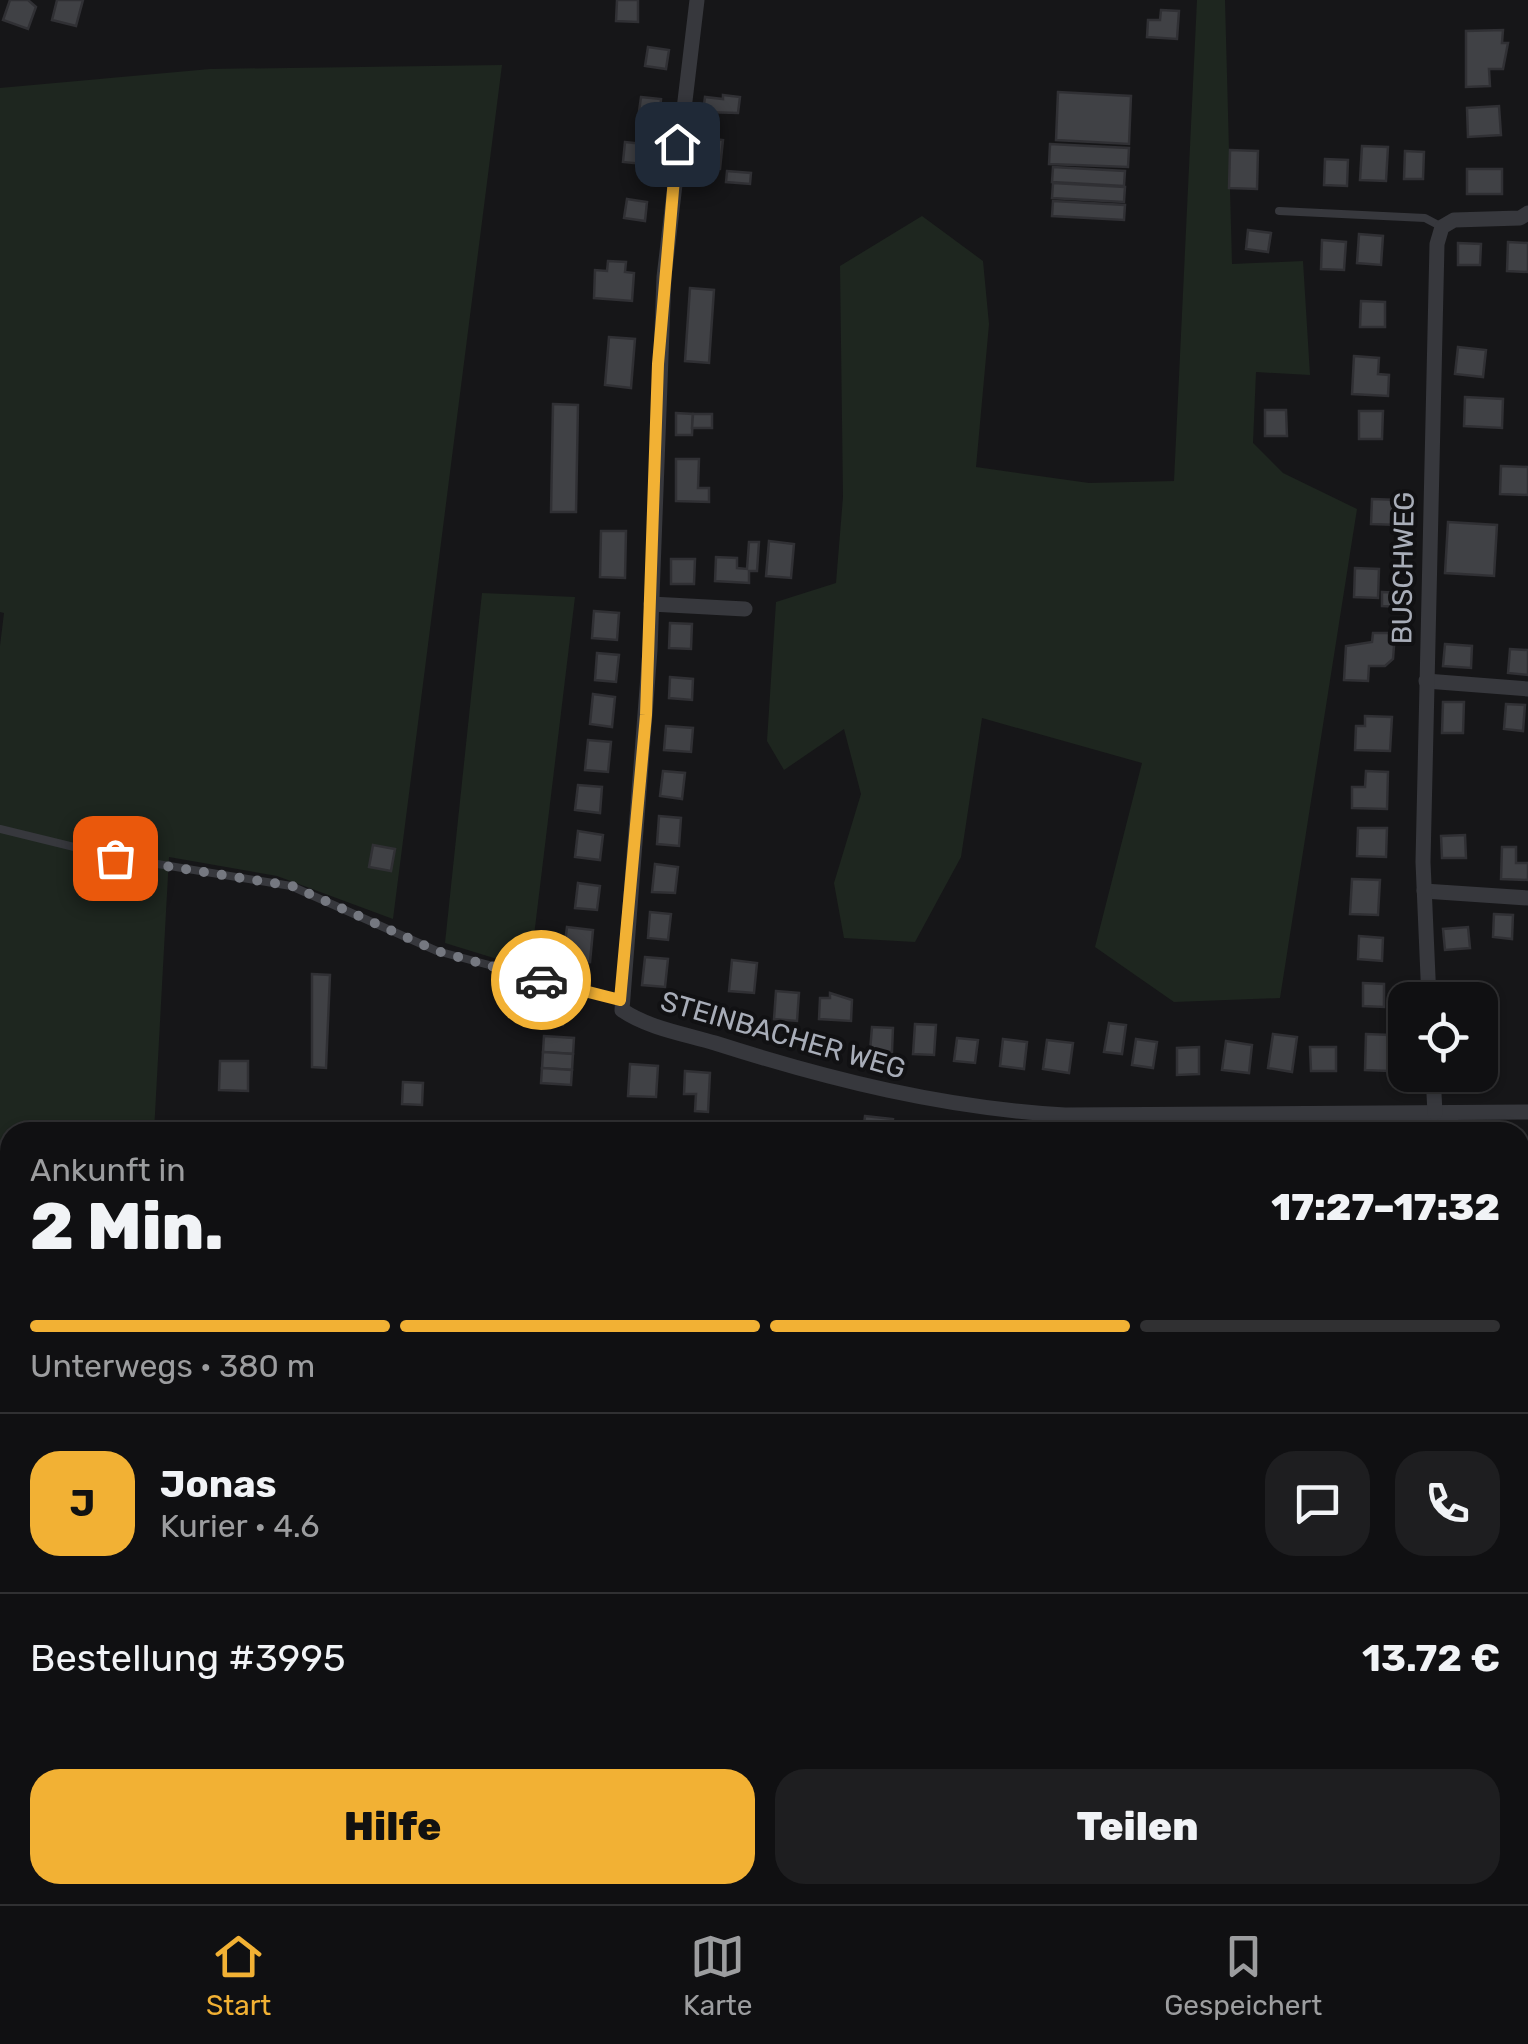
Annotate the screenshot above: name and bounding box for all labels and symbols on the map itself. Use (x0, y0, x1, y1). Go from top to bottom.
pin (635, 102, 720, 187)
street label: BUSCHWEG (1385, 491, 1421, 645)
pin (73, 816, 158, 901)
courier (491, 930, 591, 1030)
street label: STEINBACHER WEG (657, 984, 909, 1086)

